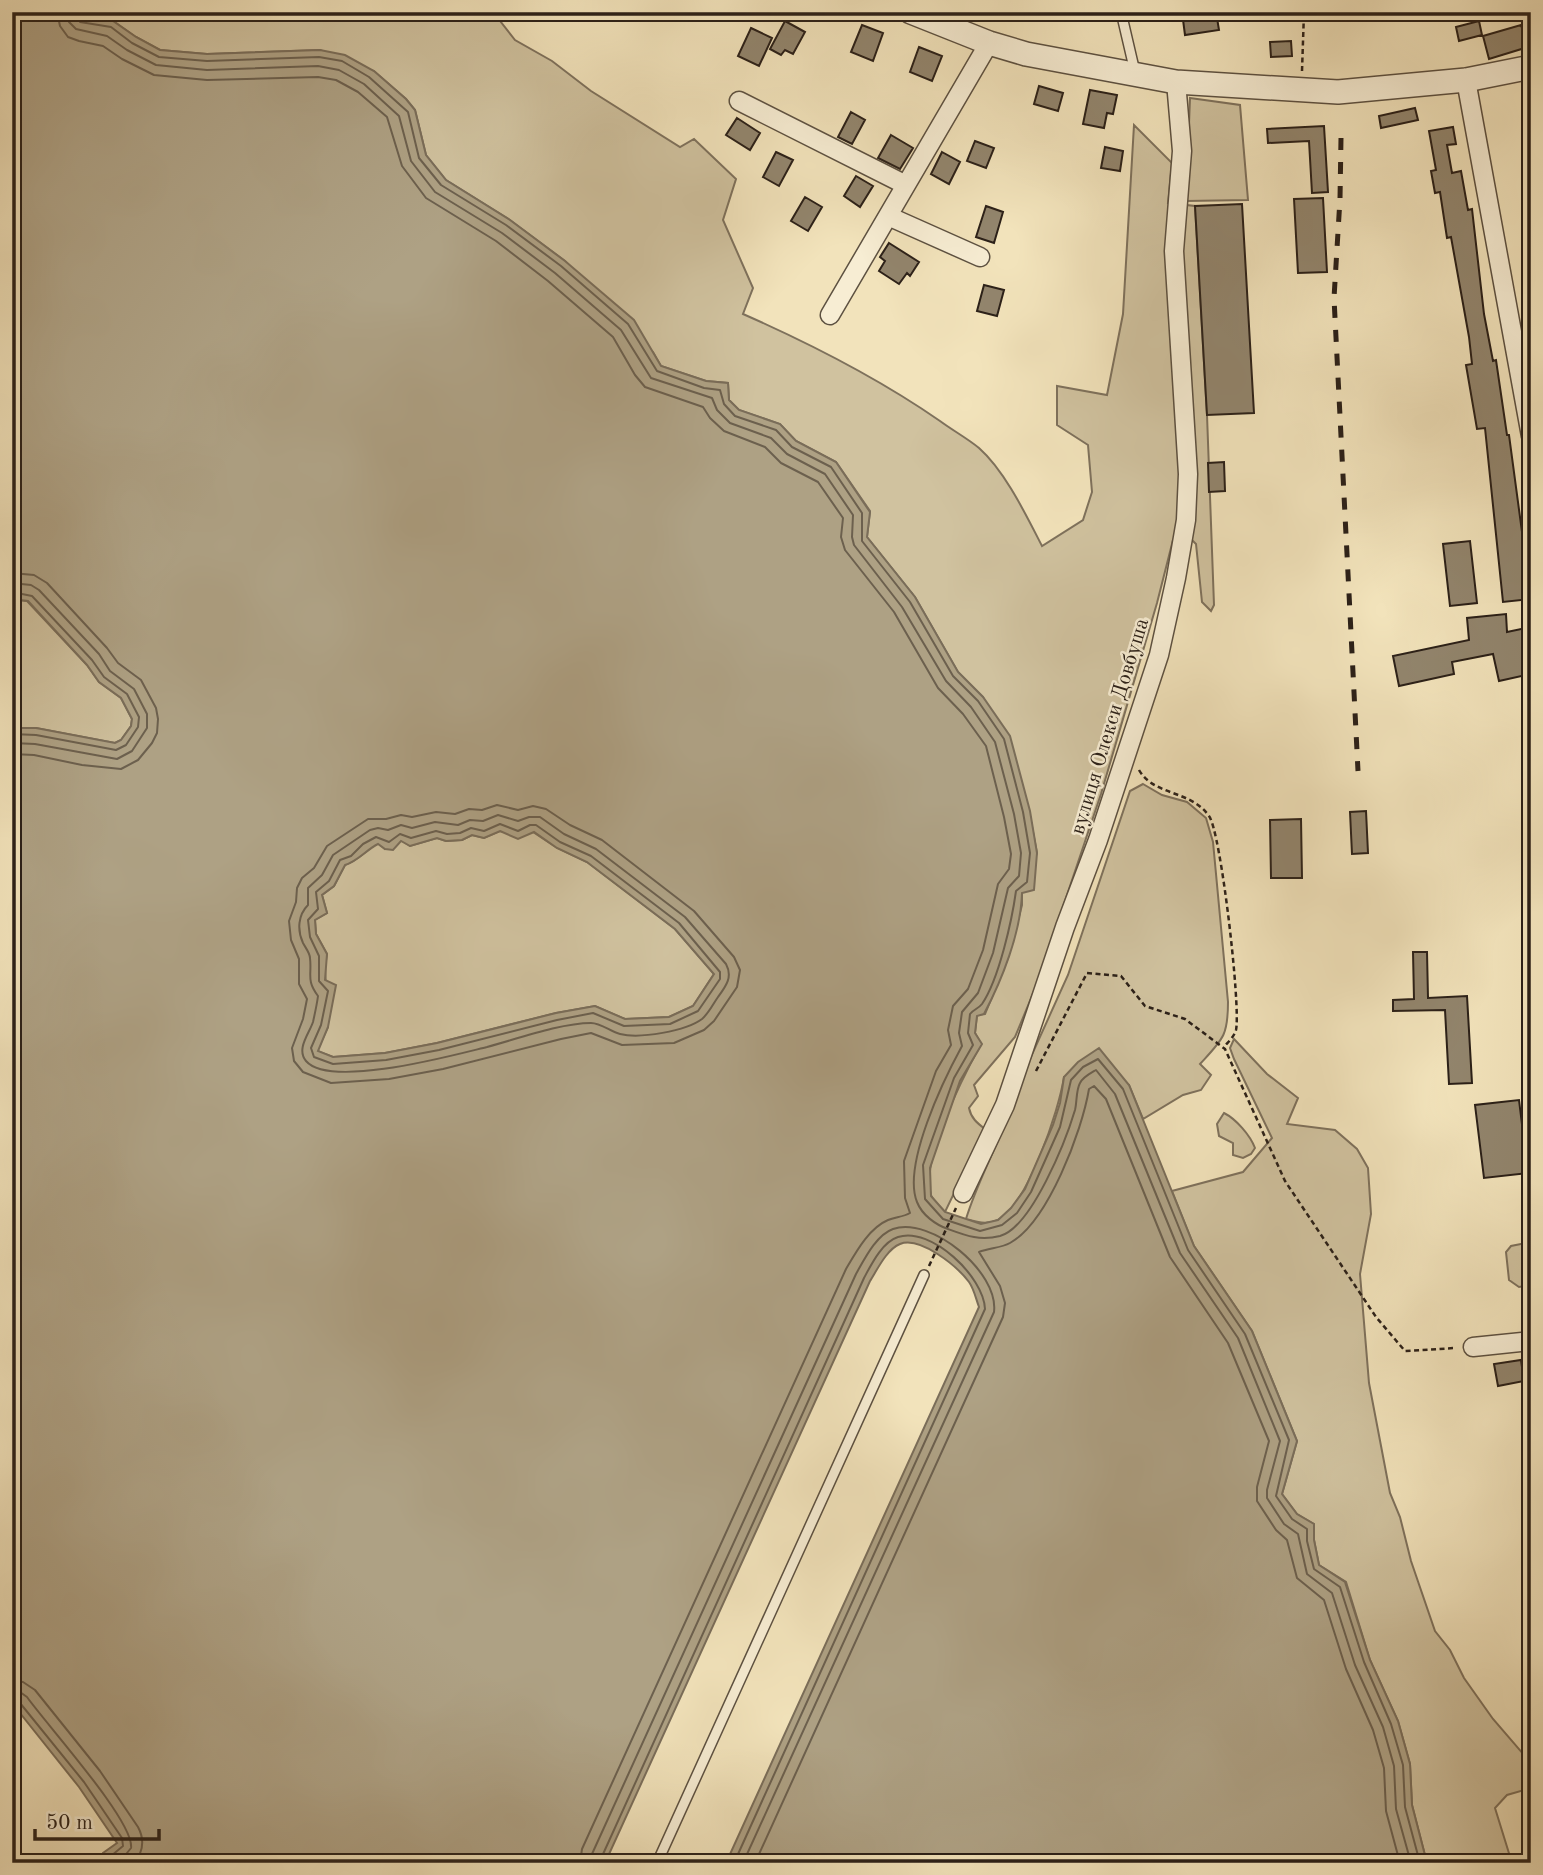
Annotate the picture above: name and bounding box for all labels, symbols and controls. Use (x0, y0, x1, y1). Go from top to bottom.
street label: вулиця Олекси Довбуша (1067, 616, 1153, 837)
scale bar (35, 1798, 159, 1842)
text: 50 m (46, 1813, 93, 1834)

